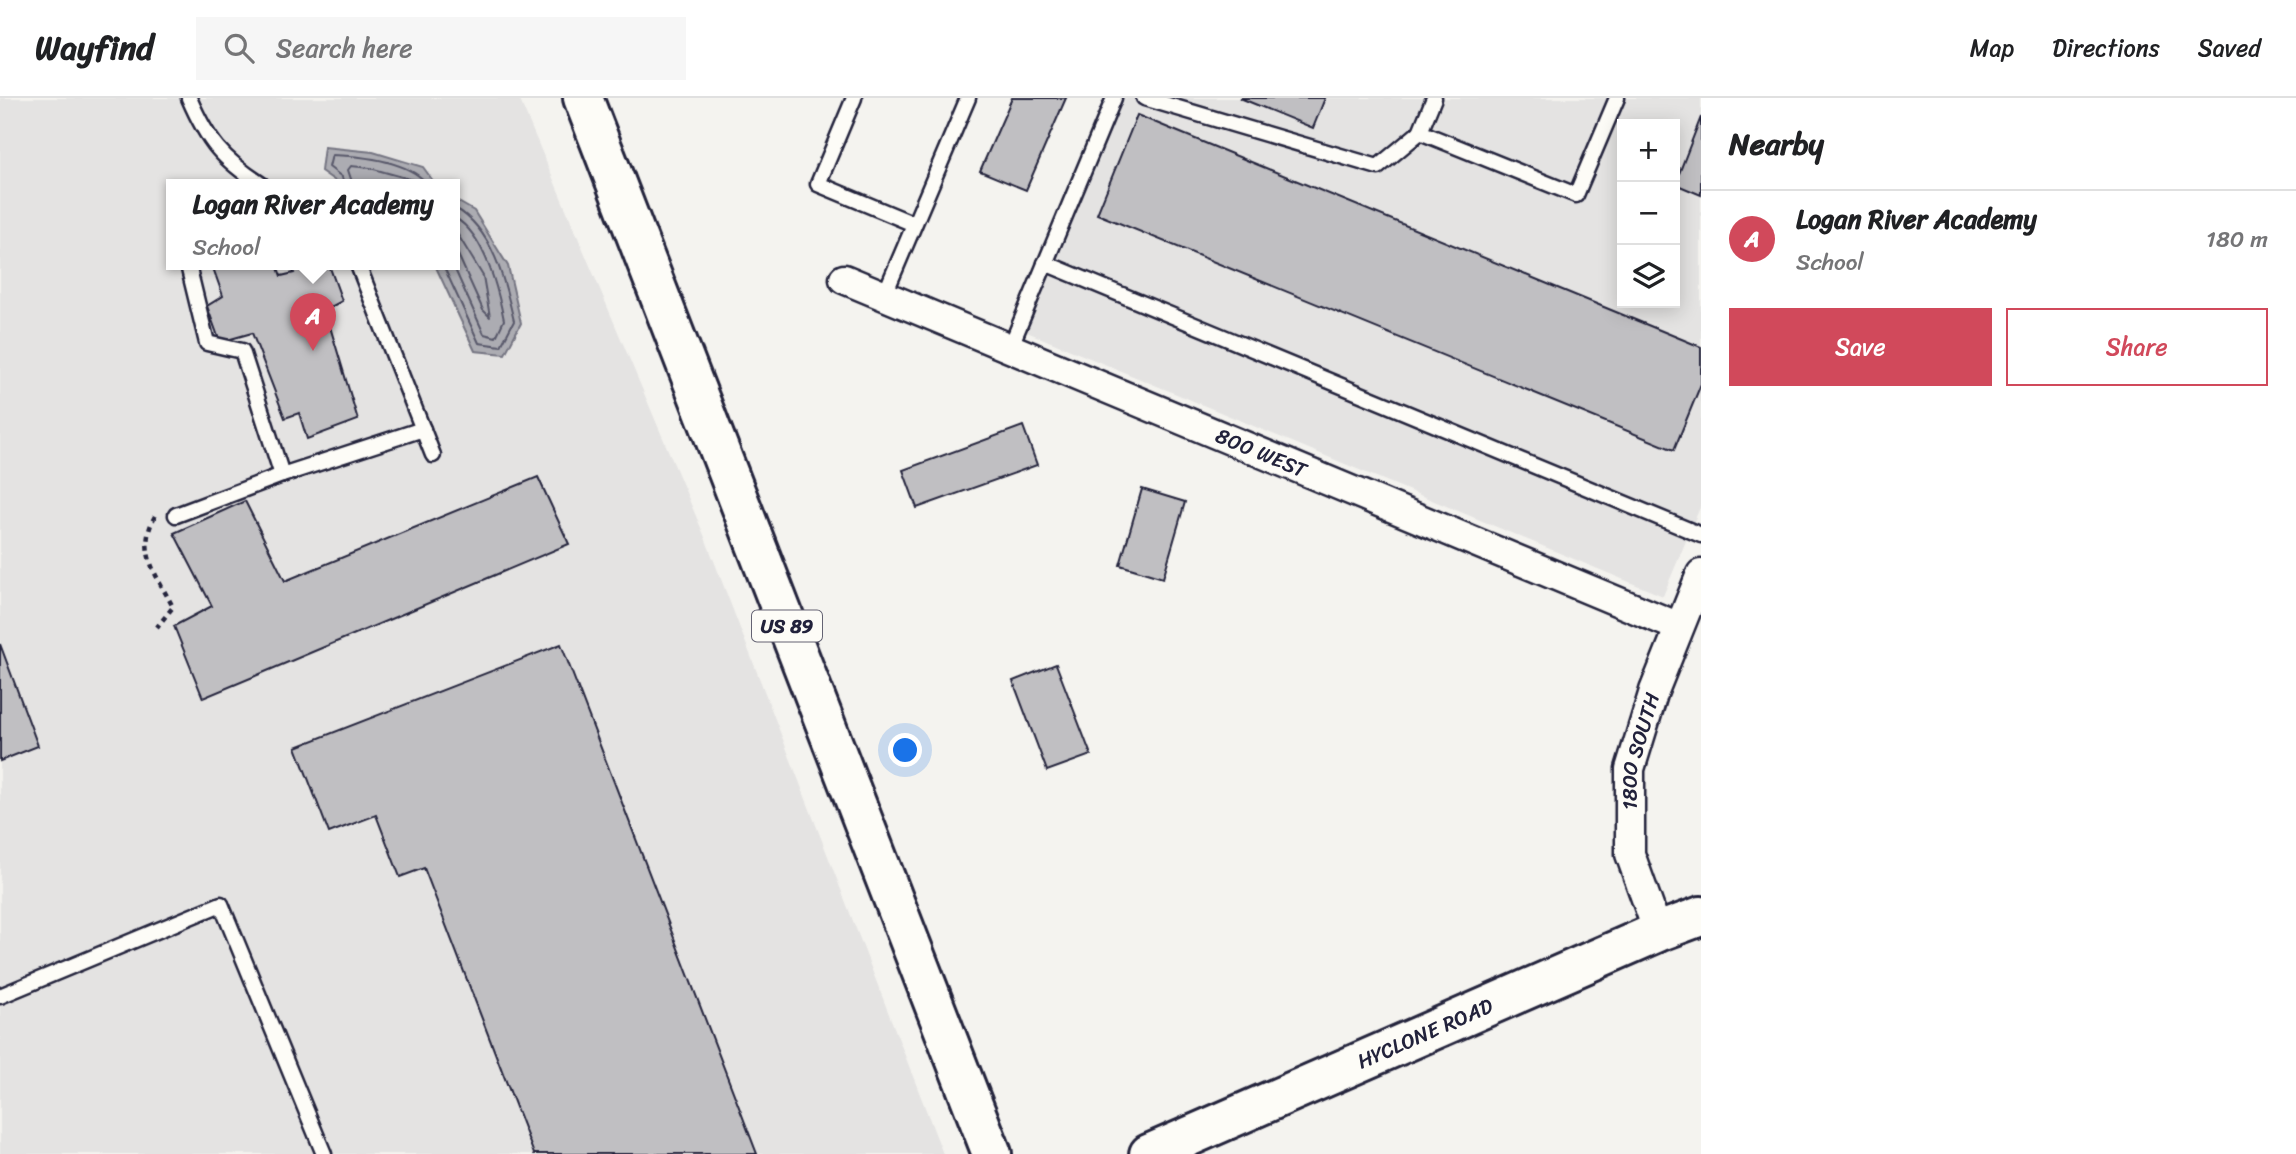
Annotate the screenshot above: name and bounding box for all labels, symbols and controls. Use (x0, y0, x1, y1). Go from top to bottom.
search box (196, 17, 686, 80)
text: Wayfind (35, 19, 154, 77)
text: Search here (276, 25, 413, 71)
text: Map (1970, 27, 2014, 69)
text: Directions (2052, 27, 2160, 69)
text: Saved (2198, 27, 2261, 69)
icon: search (220, 29, 258, 67)
text: Nearby (1729, 117, 1824, 171)
map controls (1617, 119, 1680, 308)
button: + (1617, 119, 1680, 182)
popup (166, 179, 460, 270)
text: Logan River Academy (193, 181, 433, 227)
button: − (1617, 182, 1680, 245)
text: Logan River Academy (1796, 196, 2037, 242)
text: A (1744, 219, 1760, 260)
text: 180 m (2206, 219, 2268, 260)
text: School (193, 227, 261, 268)
text: School (1796, 242, 1864, 283)
button: layers (1617, 245, 1680, 308)
pin: A (290, 293, 336, 351)
button: Save (1729, 308, 1992, 386)
button: Share (2006, 308, 2268, 386)
street label: 800 WEST (1210, 417, 1314, 490)
road number: US 89 (752, 610, 822, 642)
street label: 1800 SOUTH (1610, 688, 1672, 810)
your location (888, 733, 922, 767)
street label: HYCLONE ROAD (1351, 987, 1499, 1080)

